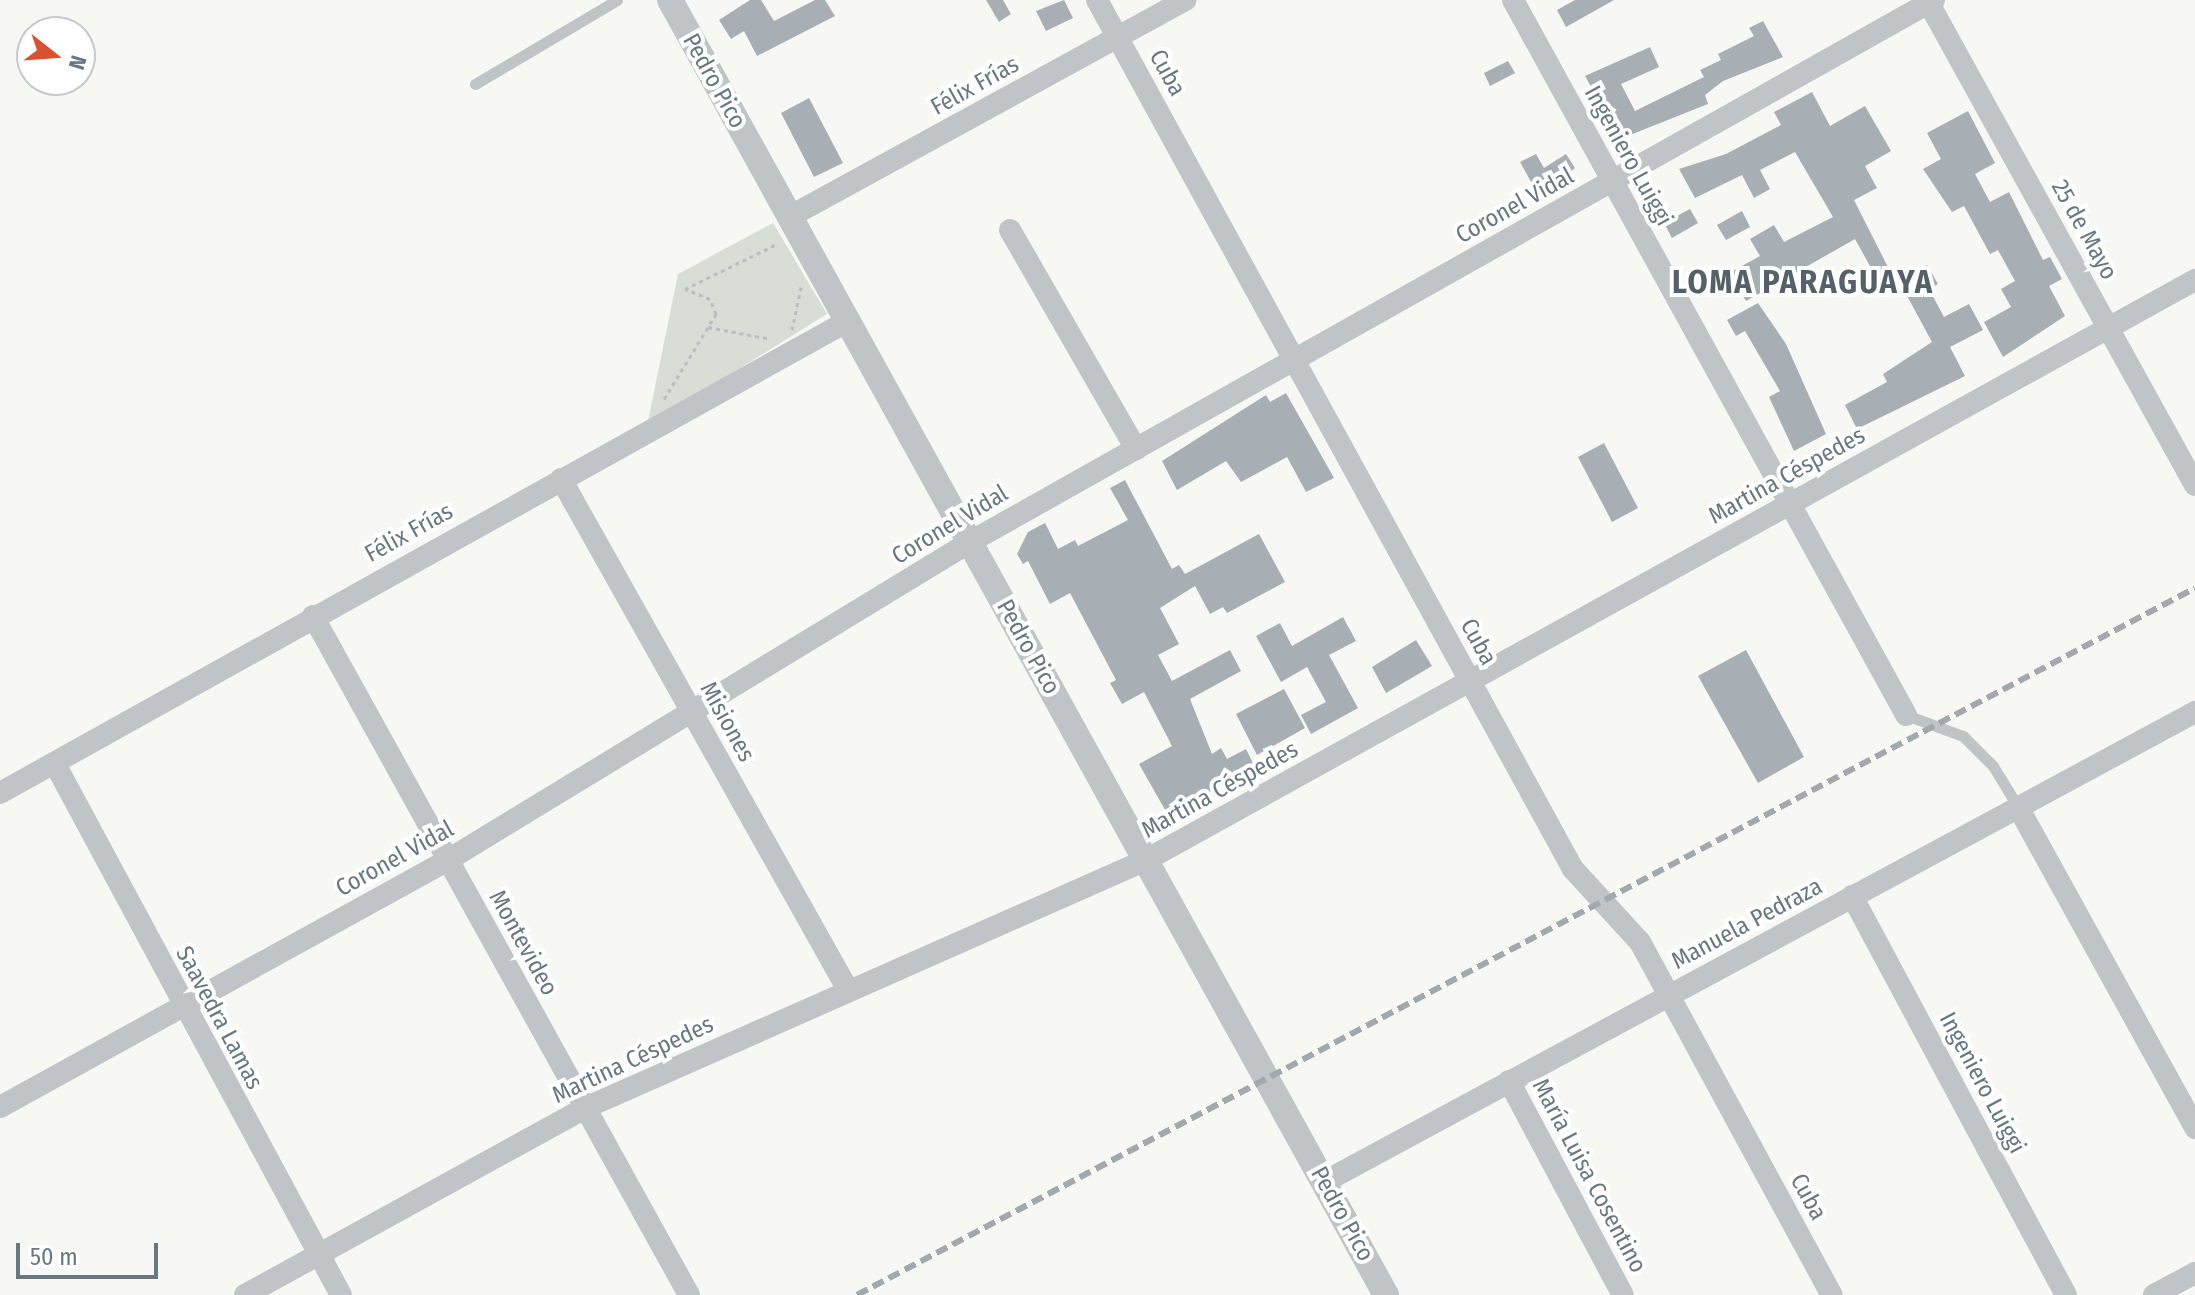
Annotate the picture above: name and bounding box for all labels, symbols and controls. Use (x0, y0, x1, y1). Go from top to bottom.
north arrow (16, 16, 96, 96)
street label: Pedro Pico (676, 29, 752, 133)
street label: Cuba (1143, 45, 1191, 101)
street label: Félix Frías (926, 50, 1024, 122)
text: N (63, 52, 92, 73)
street label: Ingeniero Luiggi (1578, 81, 1678, 231)
street label: Coronel Vidal (1451, 162, 1579, 250)
street label: 25 de Mayo (2045, 175, 2123, 285)
district label: LOMA PARAGUAYA (1672, 263, 1934, 301)
street label: Martina Céspedes (1704, 421, 1870, 531)
street label: Coronel Vidal (887, 479, 1013, 571)
street label: Félix Frías (360, 497, 458, 569)
street label: Pedro Pico (990, 595, 1066, 699)
street label: Cuba (1454, 614, 1502, 670)
street label: Misiones (693, 677, 761, 767)
street label: Martina Céspedes (1137, 735, 1303, 845)
street label: Coronel Vidal (331, 815, 459, 903)
street label: Manuela Pedraza (1667, 872, 1827, 976)
street label: Montevideo (482, 885, 564, 1001)
street label: Saavedra Lamas (169, 942, 269, 1094)
street label: Ingeniero Luiggi (1933, 1008, 2031, 1158)
street label: Martina Céspedes (548, 1010, 718, 1110)
street label: María Luisa Cosentino (1526, 1074, 1652, 1278)
street label: Pedro Pico (1304, 1162, 1380, 1266)
street label: Cuba (1784, 1169, 1832, 1225)
scale bar (20, 1227, 162, 1277)
text: 50 m (30, 1243, 78, 1271)

